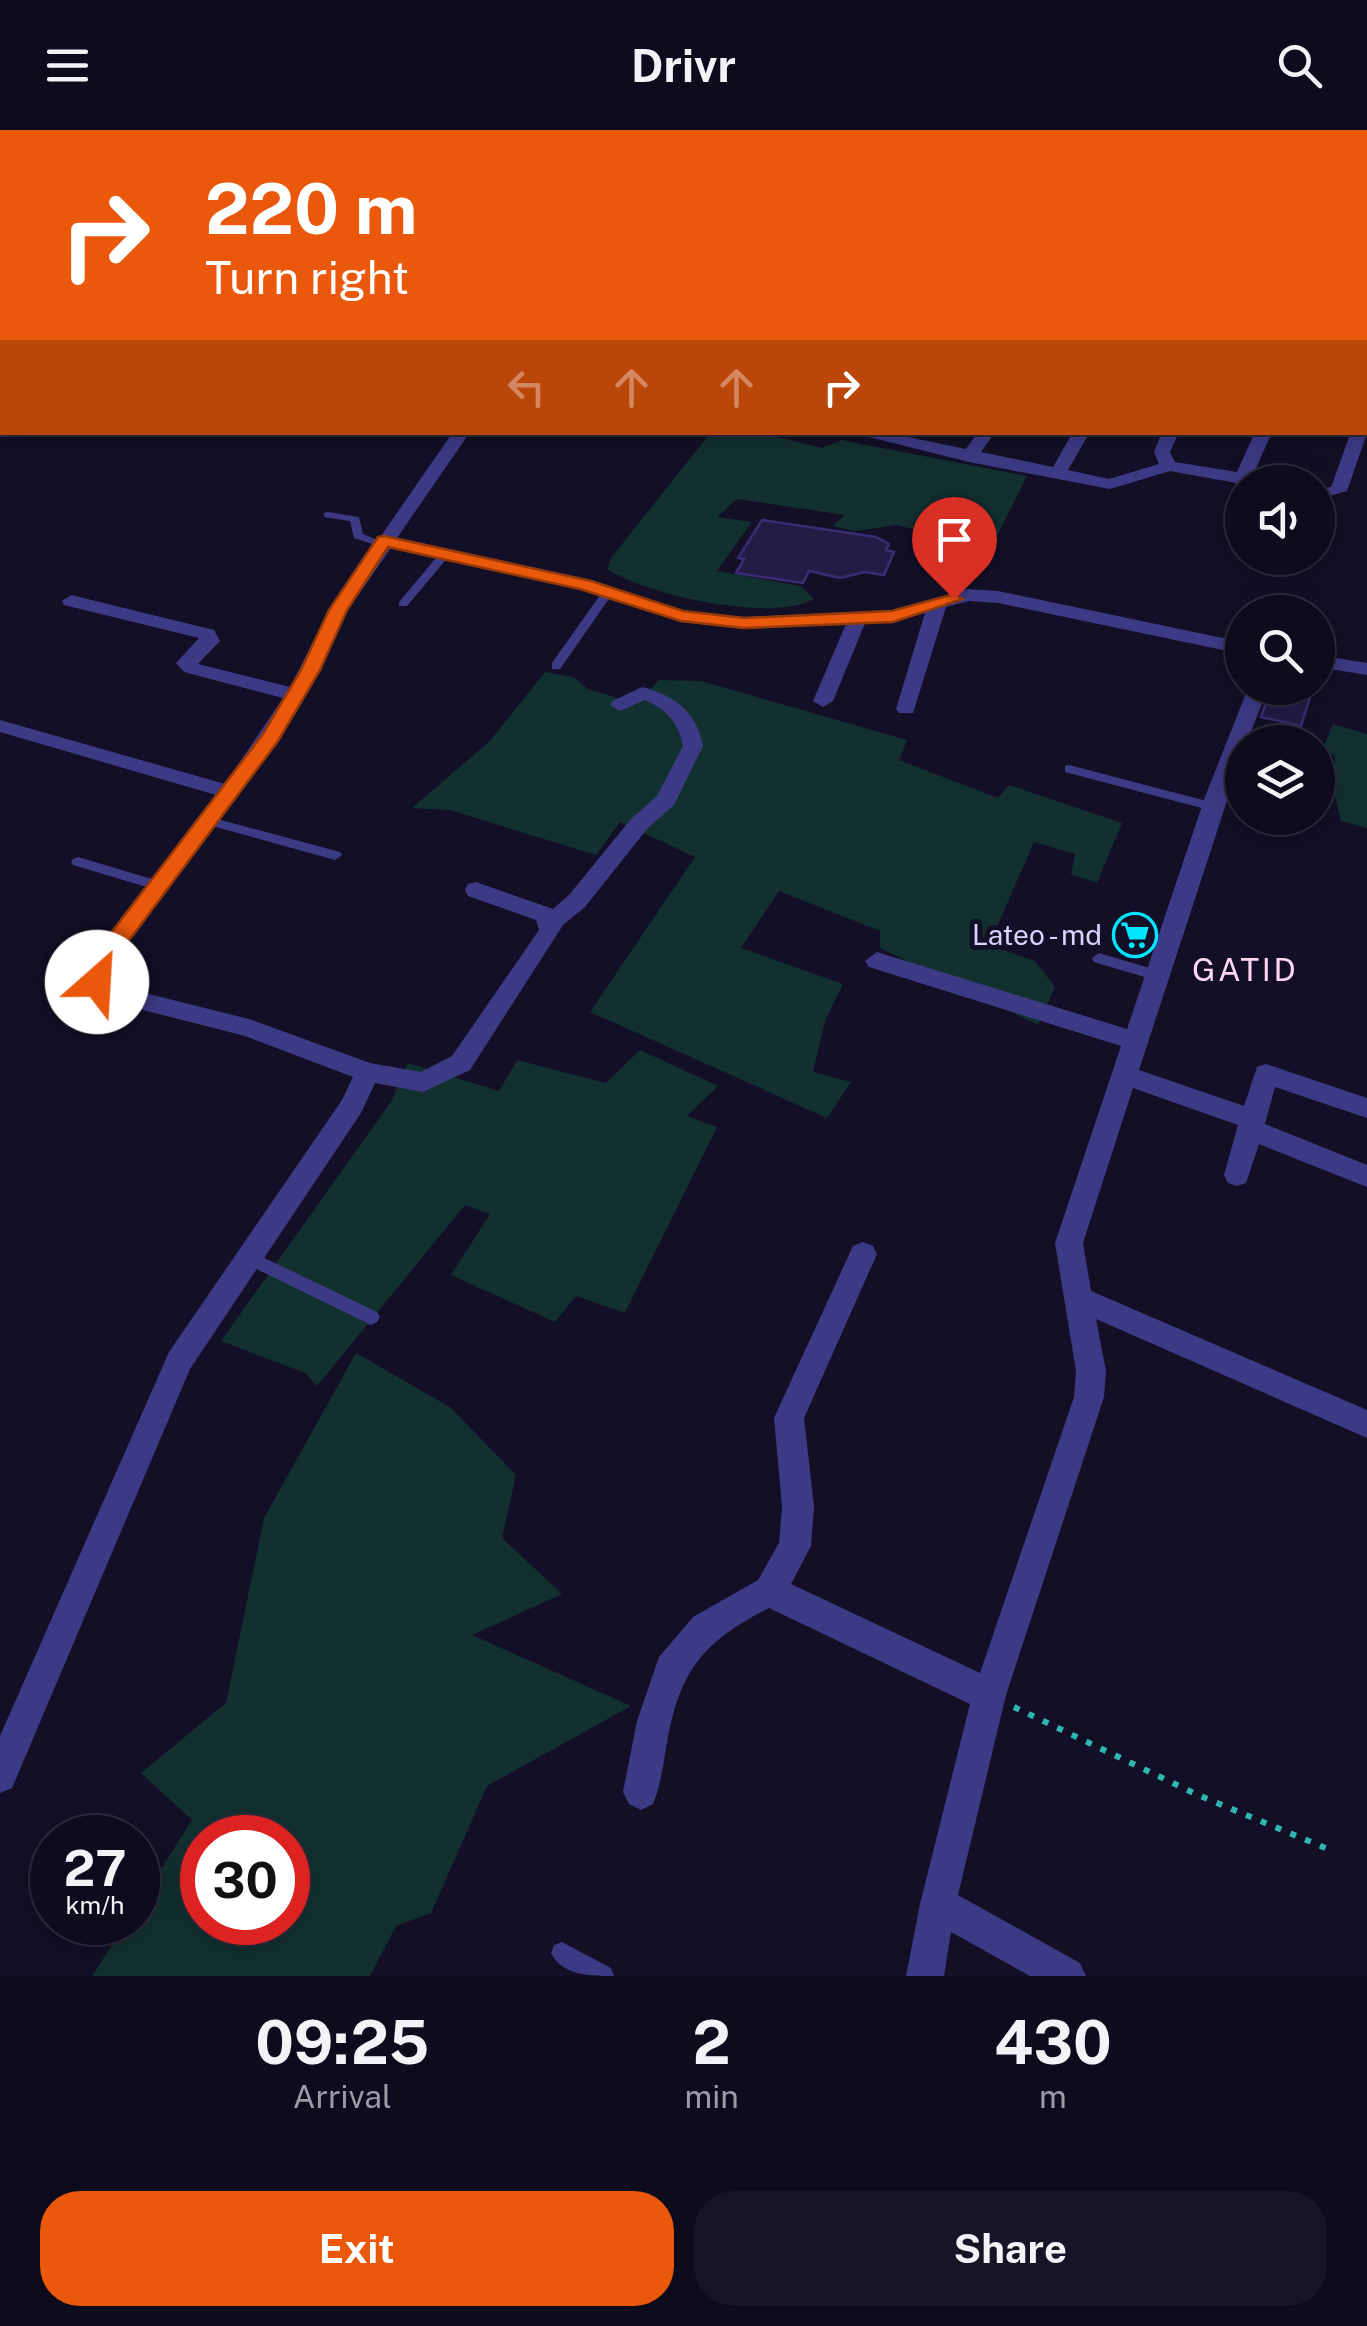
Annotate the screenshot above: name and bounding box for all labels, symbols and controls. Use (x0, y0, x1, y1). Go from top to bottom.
icon: menu (40, 38, 95, 93)
icon: search (1272, 38, 1327, 93)
text: Drivr (631, 39, 736, 92)
text: 220 m (205, 167, 418, 250)
icon: right (40, 170, 170, 300)
text: Turn right (205, 251, 409, 304)
icon: left (499, 360, 554, 415)
icon: ahead (604, 360, 659, 415)
icon: ahead (709, 360, 764, 415)
icon: right (814, 360, 869, 415)
map controls (1225, 465, 1335, 835)
button: sound (1225, 465, 1335, 575)
pin (912, 497, 997, 600)
icon: arrive (927, 512, 982, 567)
button: search (1225, 595, 1335, 705)
button: layers (1225, 725, 1335, 835)
supermarket icon: Lateo - md (1112, 912, 1158, 958)
place label: Lateo - md (972, 918, 1102, 951)
position arrow (45, 930, 149, 1034)
district label: GATID (1192, 951, 1298, 988)
speed limit sign: 30 (180, 1815, 310, 1945)
text: 27 (63, 1838, 127, 1897)
text: km/h (66, 1890, 124, 1920)
text: 09:25 (255, 2007, 429, 2078)
text: 2 (693, 2007, 731, 2078)
text: 430 (994, 2007, 1112, 2078)
text: Arrival (293, 2078, 392, 2115)
text: min (684, 2078, 739, 2115)
text: m (1039, 2078, 1067, 2115)
button: Exit (40, 2191, 674, 2306)
button: Share (694, 2191, 1327, 2306)

